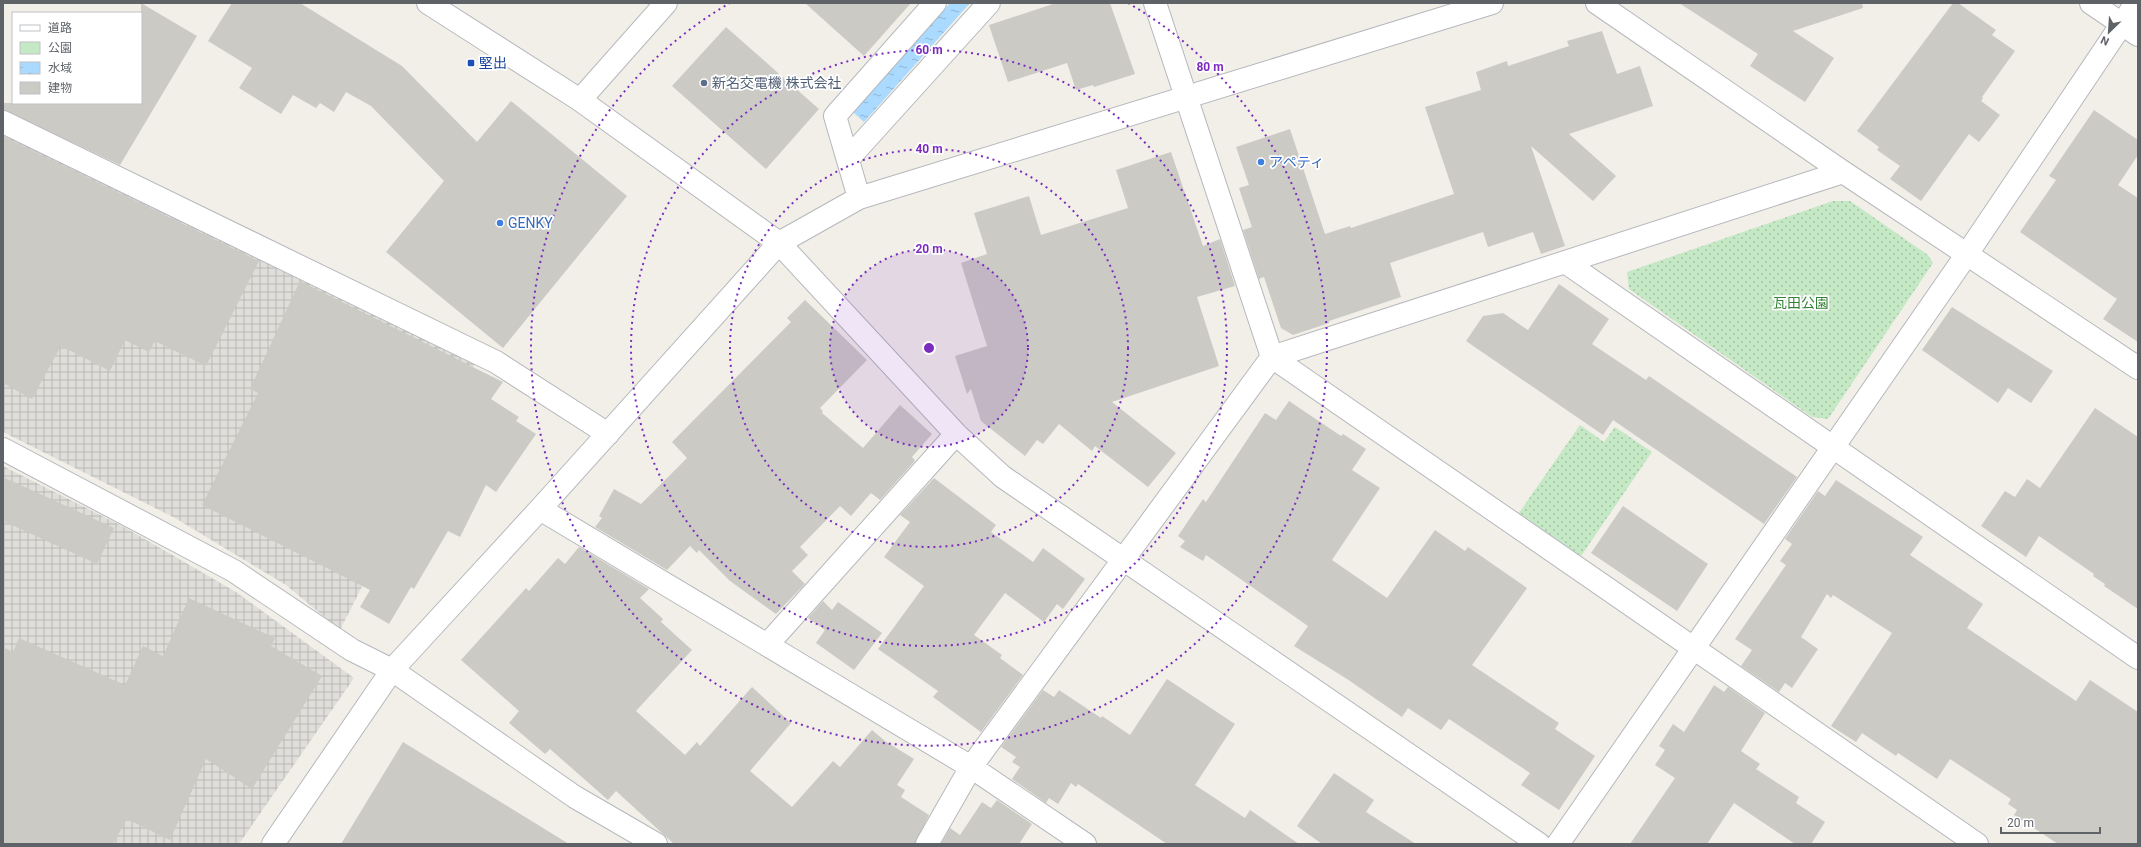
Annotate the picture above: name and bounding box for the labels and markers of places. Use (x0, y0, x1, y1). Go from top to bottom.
place label: 堅出 (479, 55, 507, 71)
marker: 堅出 (466, 58, 476, 68)
place label: 新名交電機 株式会社 (712, 75, 841, 91)
marker: 新名交電機 株式会社 (699, 78, 709, 88)
place label: アペティ (1269, 154, 1324, 170)
marker: アペティ (1256, 157, 1266, 167)
place label: GENKY (508, 215, 553, 231)
marker: GENKY (495, 218, 505, 228)
centre of rings (922, 341, 936, 355)

